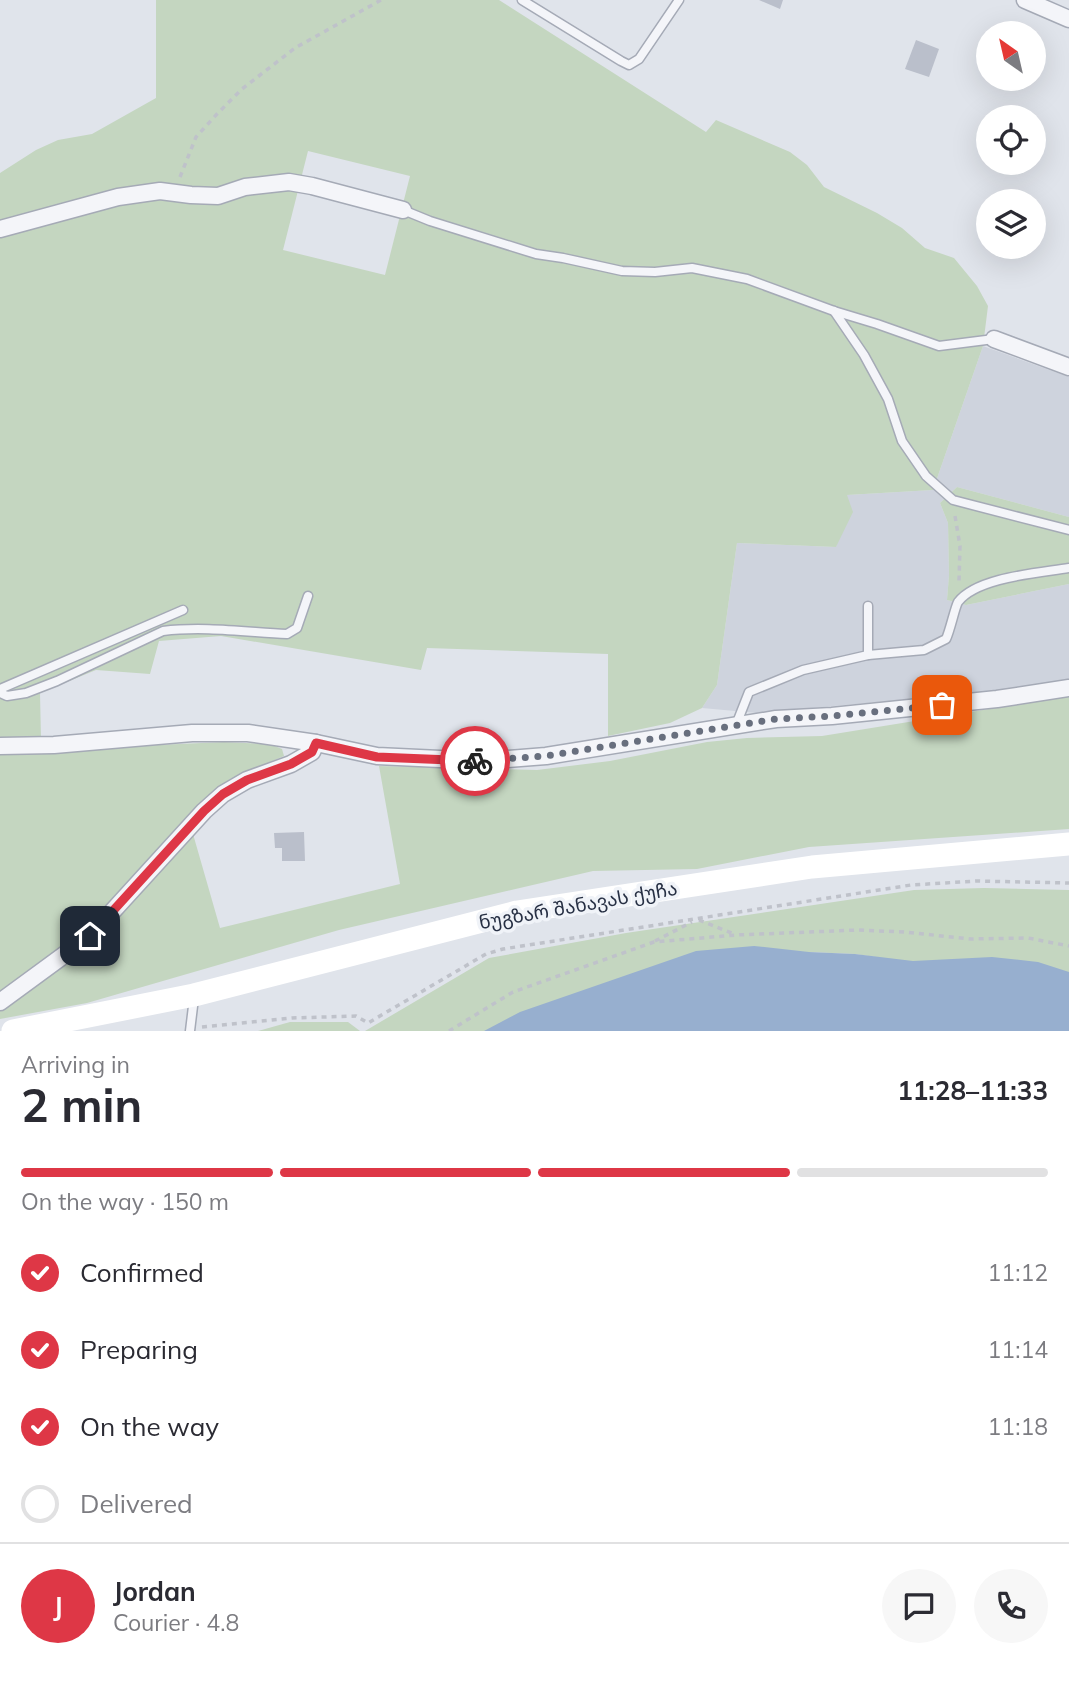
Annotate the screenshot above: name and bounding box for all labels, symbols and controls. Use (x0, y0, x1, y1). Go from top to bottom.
north arrow (976, 21, 1046, 91)
map controls (976, 21, 1046, 259)
button: locate (976, 105, 1046, 175)
button: layers (976, 189, 1046, 259)
pin (912, 675, 972, 735)
icon: bag (923, 686, 961, 724)
courier (440, 726, 510, 796)
icon: bike (456, 742, 494, 780)
street label: ნუგზარ შანავას ქუჩა (477, 876, 679, 934)
pin (60, 906, 120, 966)
icon: home (71, 917, 109, 955)
text: Arriving in (21, 1050, 130, 1079)
text: 11:28–11:33 (897, 1074, 1048, 1107)
text: 2 min (21, 1076, 142, 1134)
text: On the way · 150 m (21, 1187, 229, 1216)
icon: check (21, 1254, 59, 1292)
text: Confirmed (80, 1256, 204, 1289)
text: 11:12 (988, 1258, 1048, 1287)
icon: check (21, 1331, 59, 1369)
text: Preparing (80, 1333, 198, 1366)
text: 11:14 (988, 1335, 1048, 1364)
icon: check (21, 1408, 59, 1446)
text: On the way (80, 1410, 219, 1443)
text: 11:18 (988, 1412, 1048, 1441)
text: Delivered (80, 1487, 193, 1520)
button: chat (882, 1569, 956, 1643)
button: phone (974, 1569, 1048, 1643)
text: Jordan (113, 1575, 196, 1608)
text: J (53, 1590, 63, 1623)
text: Courier · 4.8 (113, 1608, 239, 1637)

